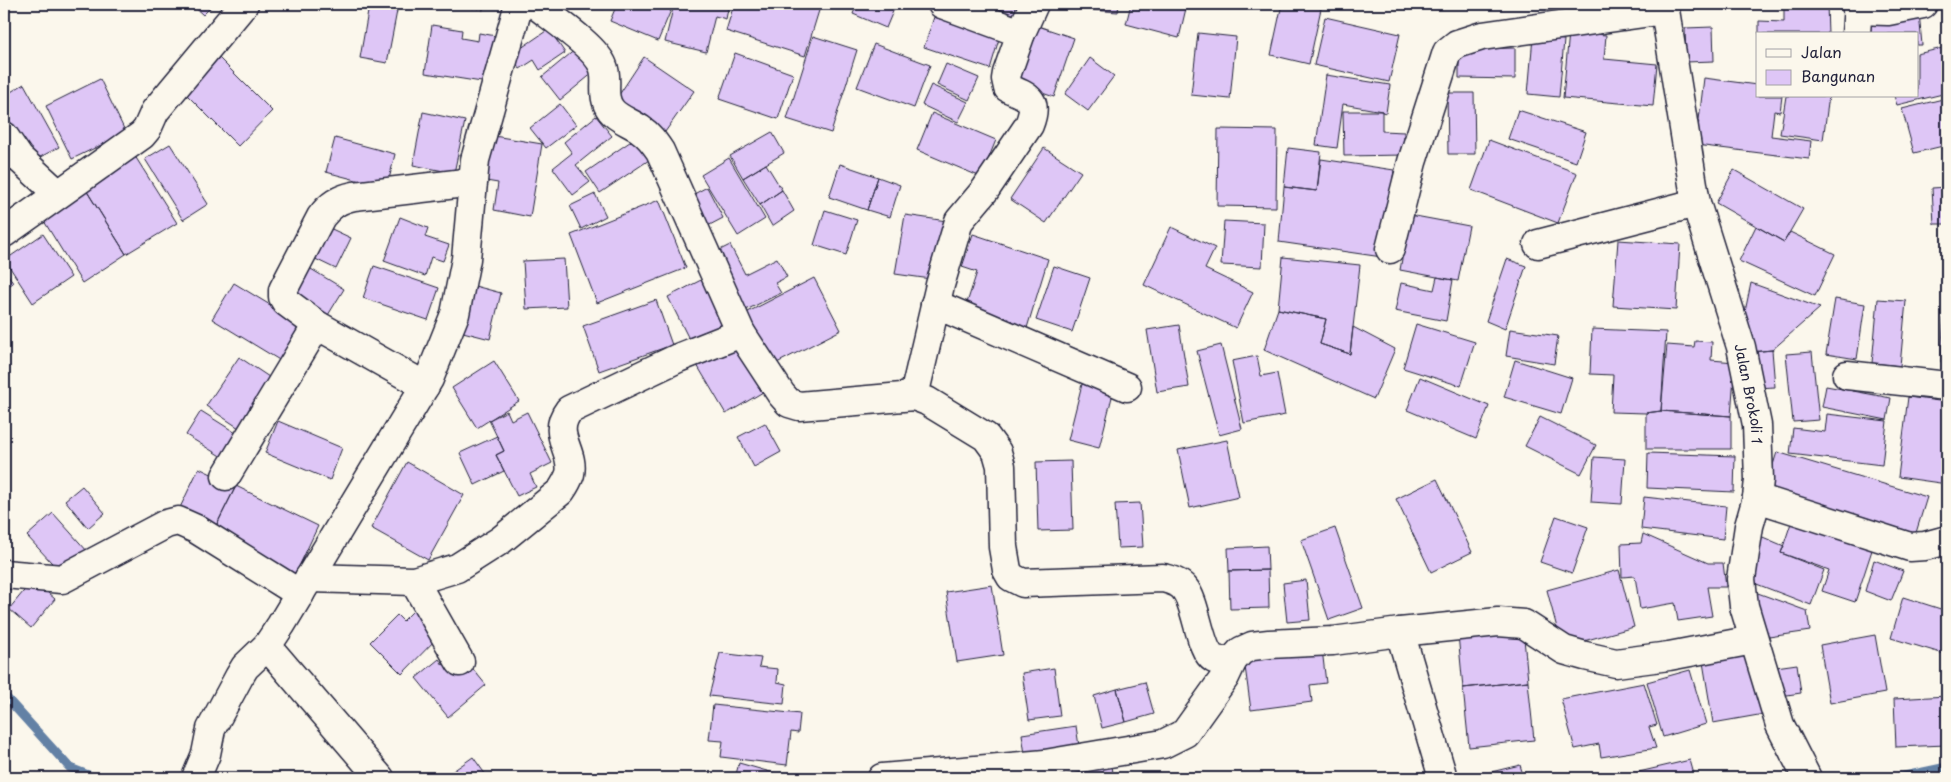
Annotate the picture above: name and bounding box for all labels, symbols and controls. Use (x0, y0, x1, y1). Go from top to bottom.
legend (1756, 32, 1918, 98)
text: Jalan (1801, 40, 1842, 63)
text: Bangunan (1801, 64, 1875, 87)
street label: Jalan Brokoli 1 (1730, 342, 1768, 444)

